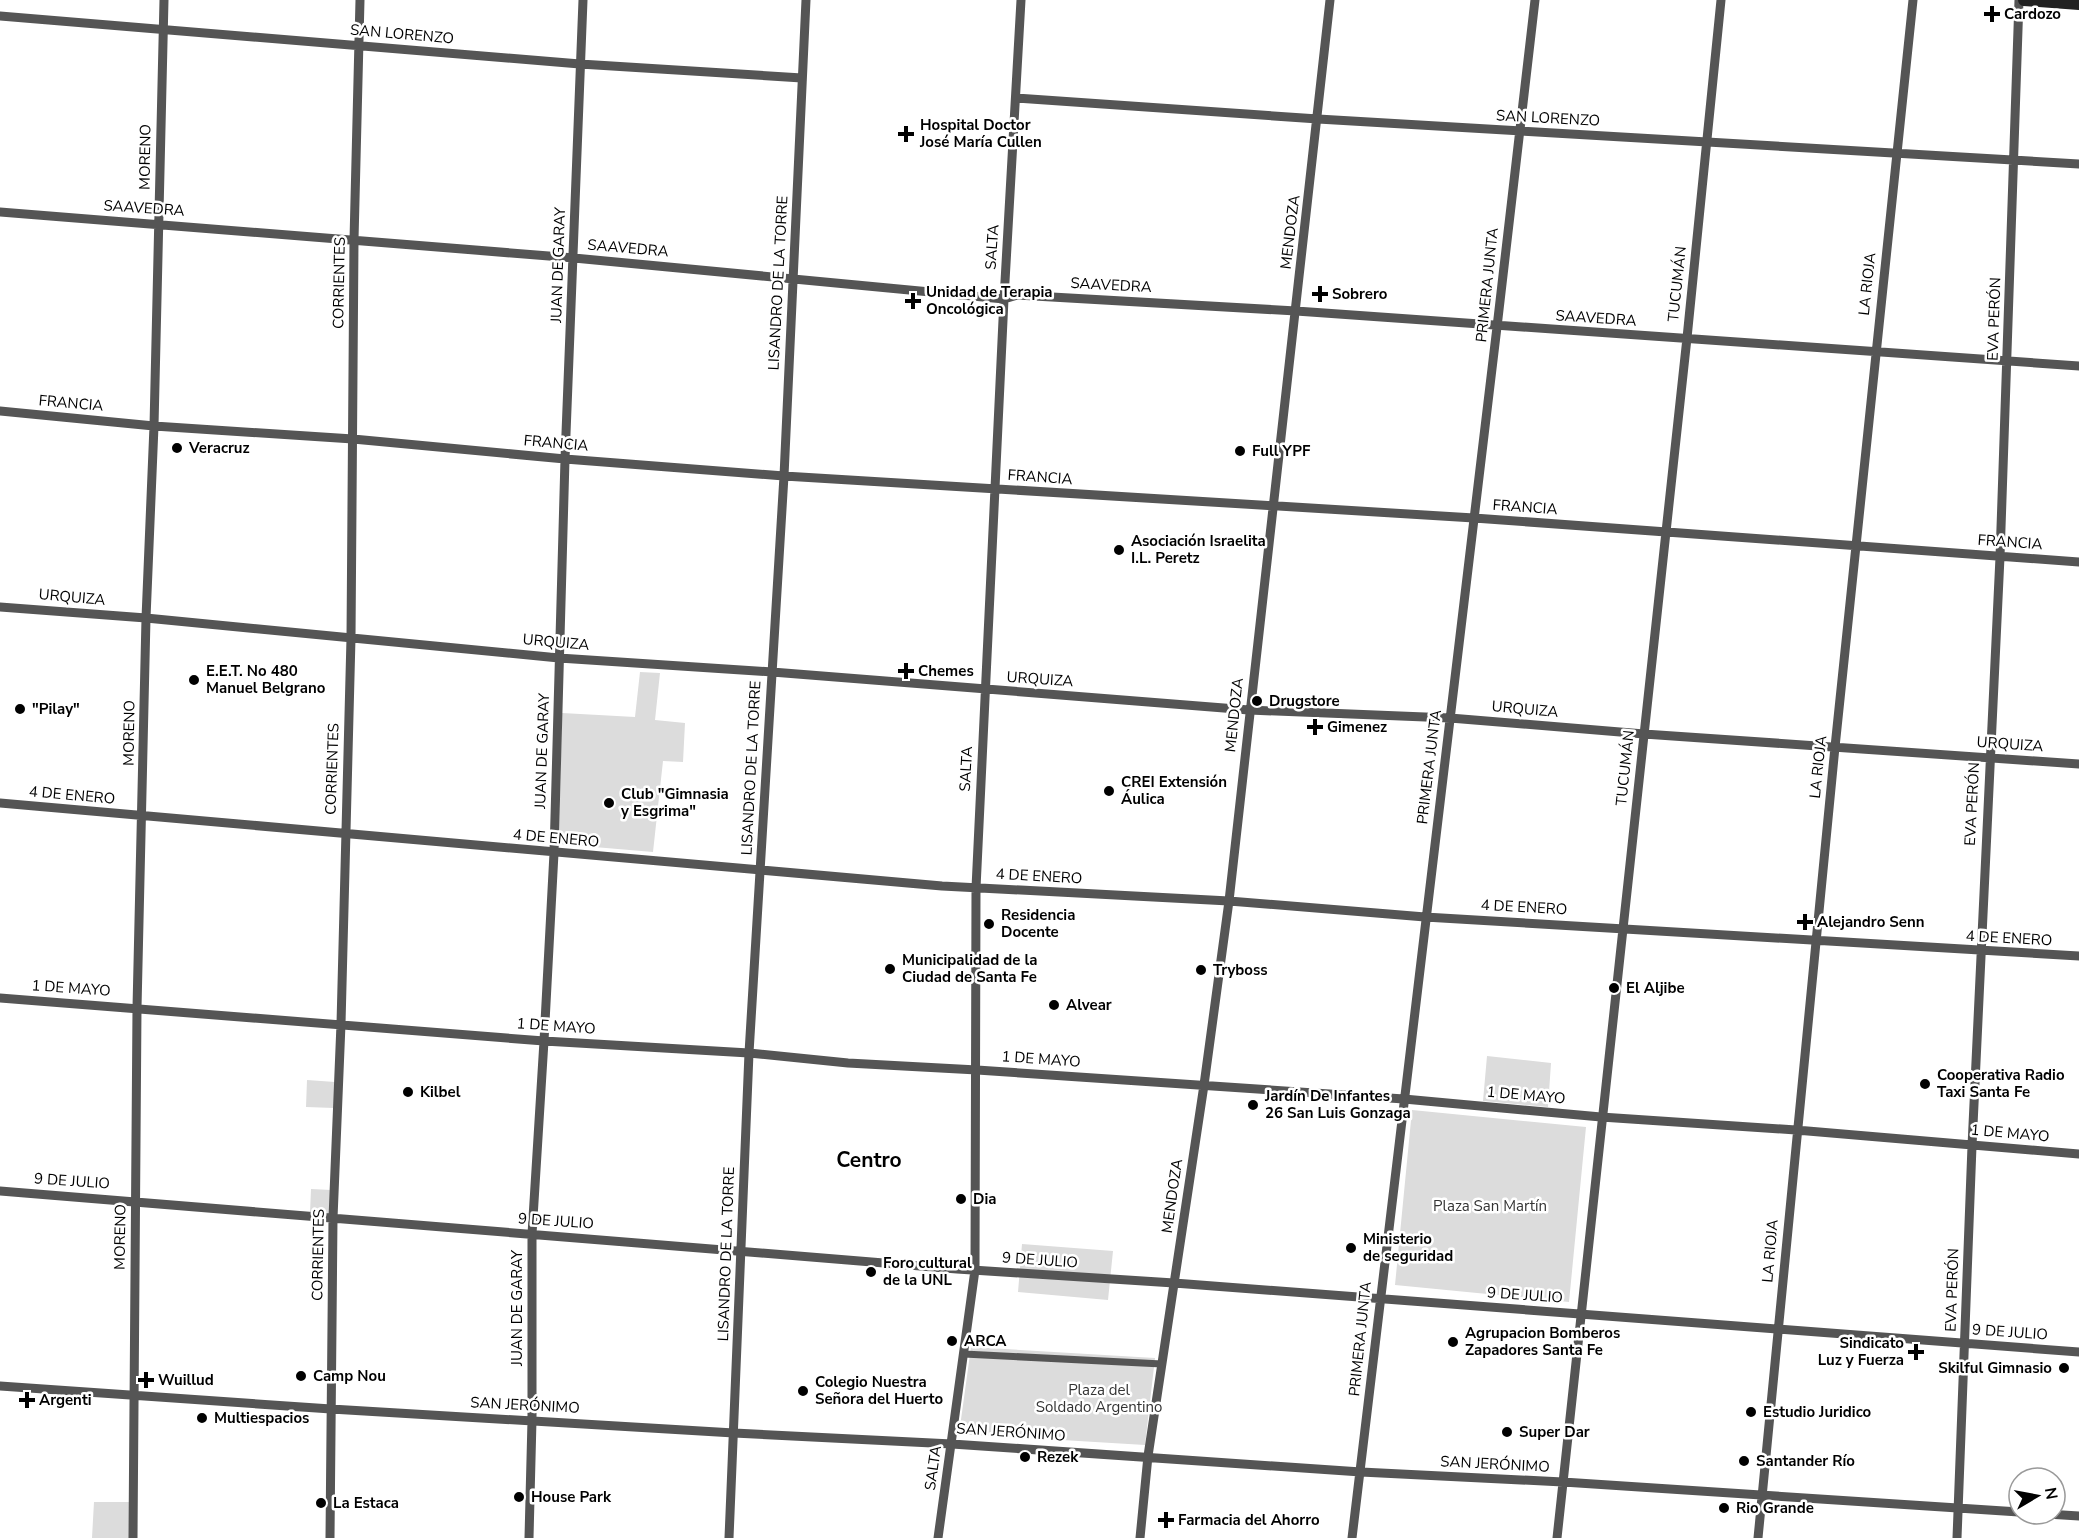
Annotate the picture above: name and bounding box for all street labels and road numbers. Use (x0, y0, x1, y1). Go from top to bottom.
street label: SAN LORENZO (349, 19, 455, 49)
street label: SAN LORENZO (1495, 105, 1601, 131)
street label: MORENO (134, 124, 156, 190)
street label: MENDOZA (1276, 194, 1304, 270)
street label: SAAVEDRA (103, 195, 185, 221)
street label: LISANDRO DE LA TORRE (763, 195, 793, 371)
street label: JUAN DE GARAY (546, 206, 570, 324)
street label: SALTA (980, 224, 1004, 270)
street label: PRIMERA JUNTA (1471, 227, 1503, 343)
street label: SAAVEDRA (587, 234, 669, 262)
street label: CORRIENTES (328, 237, 350, 329)
street label: TUCUMÁN (1663, 245, 1691, 323)
street label: LA RIOJA (1854, 251, 1880, 317)
street label: SAAVEDRA (1070, 273, 1152, 297)
street label: EVA PERÓN (1982, 277, 2005, 361)
street label: SAAVEDRA (1555, 305, 1637, 331)
street label: FRANCIA (38, 390, 104, 416)
street label: FRANCIA (523, 430, 589, 456)
street label: FRANCIA (1007, 465, 1073, 489)
street label: FRANCIA (1492, 495, 1558, 519)
street label: FRANCIA (1977, 530, 2043, 554)
street label: URQUIZA (38, 584, 106, 610)
street label: URQUIZA (522, 629, 590, 655)
street label: URQUIZA (1006, 667, 1074, 691)
street label: MENDOZA (1220, 677, 1248, 753)
street label: LISANDRO DE LA TORRE (736, 680, 766, 856)
street label: JUAN DE GARAY (530, 692, 554, 810)
street label: URQUIZA (1491, 696, 1559, 722)
street label: MORENO (118, 700, 140, 766)
street label: PRIMERA JUNTA (1412, 709, 1446, 825)
street label: CORRIENTES (320, 723, 344, 815)
street label: TUCUMÁN (1611, 729, 1639, 807)
street label: URQUIZA (1976, 732, 2044, 756)
street label: LA RIOJA (1805, 734, 1831, 800)
street label: SALTA (955, 746, 977, 792)
street label: EVA PERÓN (1959, 762, 1984, 846)
street label: 4 DE ENERO (28, 781, 116, 809)
street label: 4 DE ENERO (512, 824, 600, 852)
street label: 4 DE ENERO (995, 864, 1083, 888)
street label: 4 DE ENERO (1480, 895, 1568, 919)
street label: 4 DE ENERO (1965, 926, 2053, 950)
street label: 1 DE MAYO (31, 975, 111, 1001)
street label: 1 DE MAYO (516, 1013, 596, 1039)
street label: 1 DE MAYO (1001, 1046, 1081, 1072)
street label: 1 DE MAYO (1486, 1082, 1566, 1108)
street label: 1 DE MAYO (1970, 1120, 2050, 1146)
street label: MENDOZA (1157, 1158, 1187, 1234)
street label: LISANDRO DE LA TORRE (713, 1166, 739, 1342)
street label: 9 DE JULIO (33, 1168, 111, 1194)
street label: MORENO (109, 1204, 131, 1270)
street label: 9 DE JULIO (517, 1208, 595, 1234)
street label: CORRIENTES (307, 1209, 329, 1301)
street label: LA RIOJA (1757, 1219, 1783, 1283)
street label: 9 DE JULIO (1001, 1247, 1079, 1273)
street label: EVA PERÓN (1940, 1248, 1963, 1332)
street label: JUAN DE GARAY (507, 1249, 527, 1367)
street label: PRIMERA JUNTA (1344, 1281, 1376, 1397)
street label: 9 DE JULIO (1486, 1282, 1564, 1308)
street label: 9 DE JULIO (1971, 1319, 2049, 1345)
street label: SAN JERÓNIMO (470, 1391, 580, 1418)
street label: SAN JERÓNIMO (956, 1417, 1066, 1446)
street label: SALTA (920, 1444, 946, 1492)
street label: SAN JERÓNIMO (1440, 1450, 1550, 1477)

